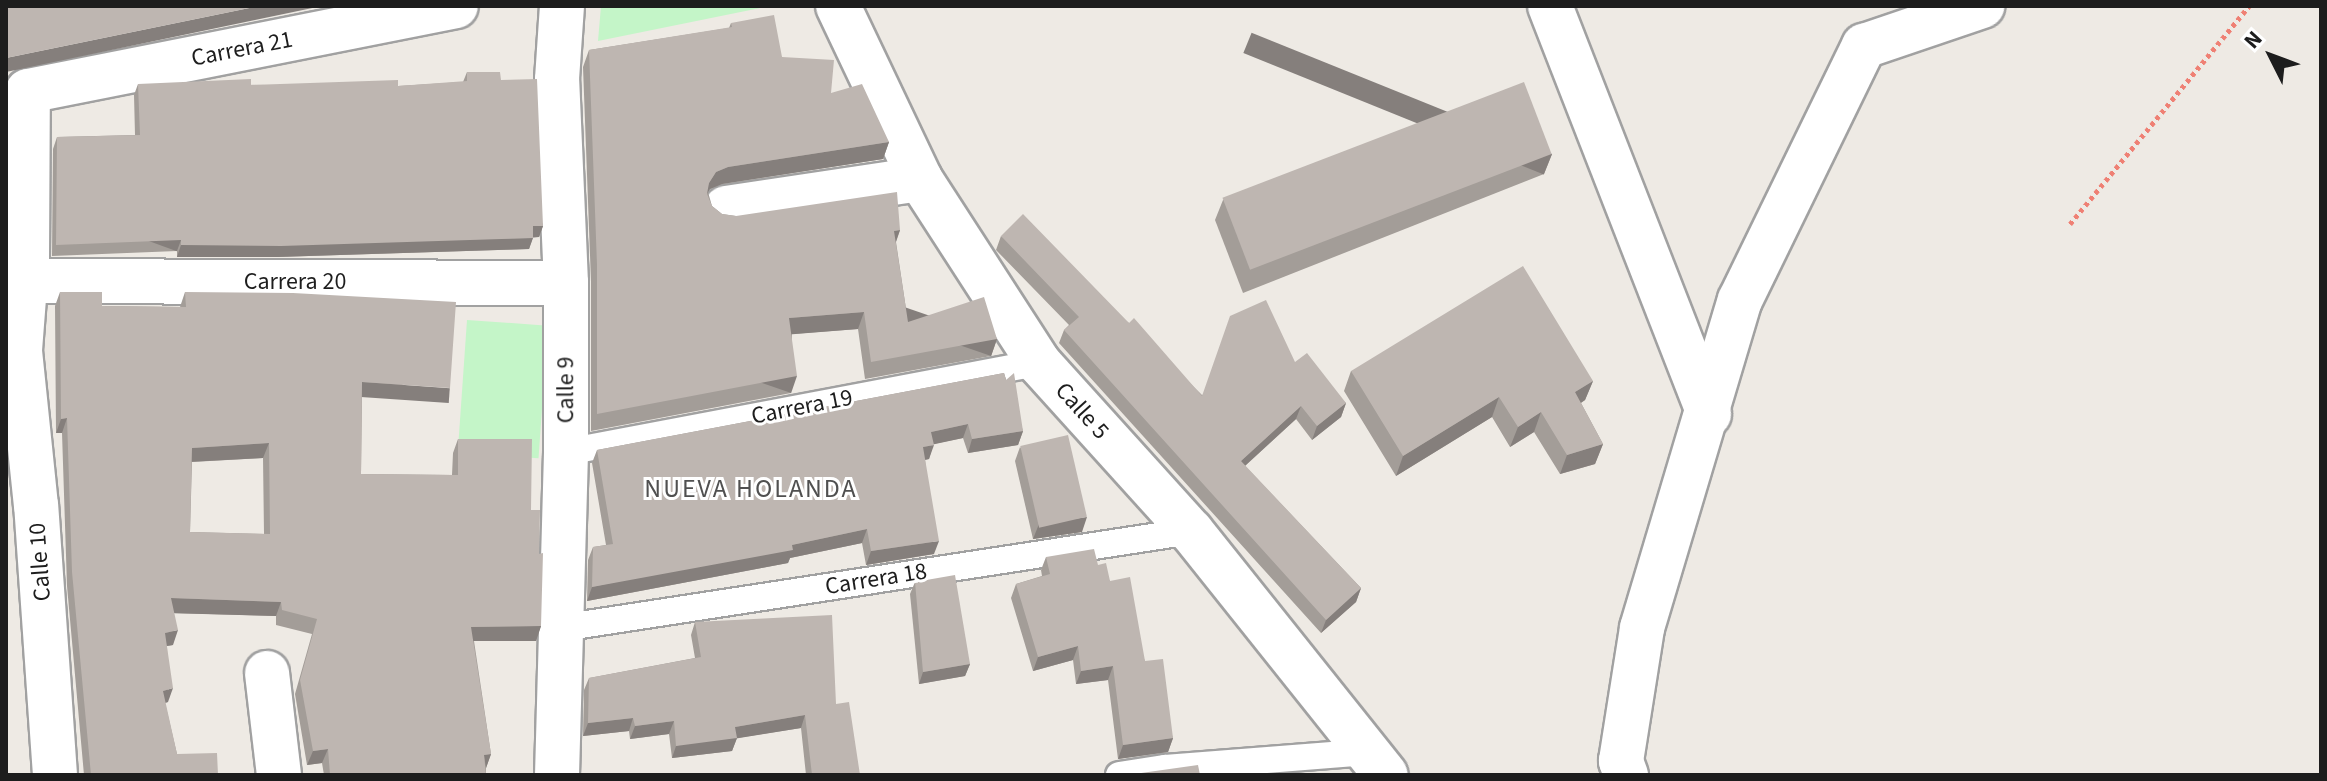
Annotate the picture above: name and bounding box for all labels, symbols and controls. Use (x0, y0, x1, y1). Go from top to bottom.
north arrow (2231, 16, 2311, 96)
text: N (2236, 24, 2270, 56)
street label: Carrera 21 (189, 25, 295, 73)
street label: Carrera 20 (244, 268, 346, 296)
street label: Calle 9 (552, 357, 580, 423)
street label: Calle 5 (1049, 377, 1115, 445)
street label: Carrera 19 (749, 383, 855, 431)
district label: NUEVA HOLANDA (644, 473, 858, 505)
street label: Calle 10 (23, 522, 57, 602)
street label: Carrera 18 (823, 557, 929, 601)

